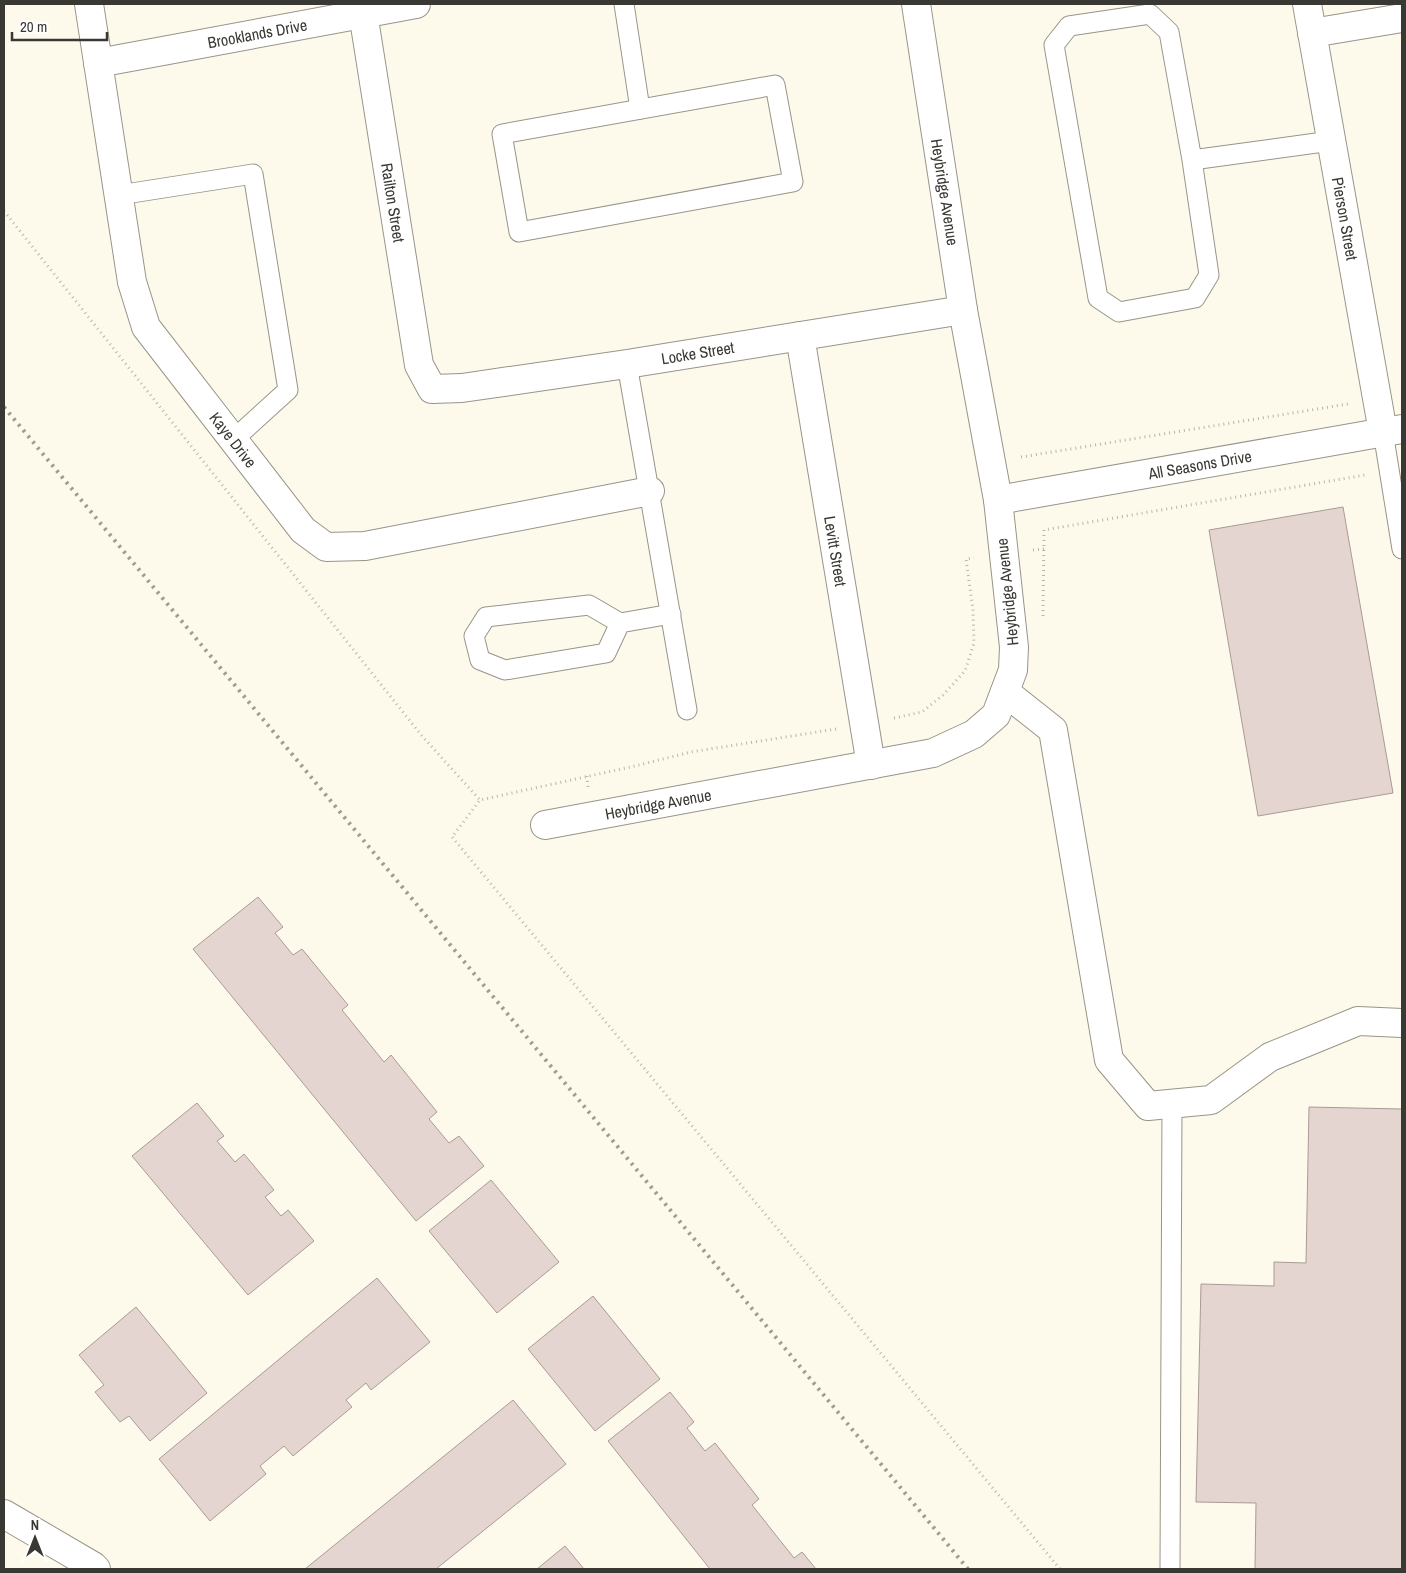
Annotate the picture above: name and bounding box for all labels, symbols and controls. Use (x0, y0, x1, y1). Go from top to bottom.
scale bar (12, 10, 108, 42)
street label: Brooklands Drive (206, 13, 309, 53)
text: 20 m (20, 16, 47, 37)
street label: Heybridge Avenue (926, 137, 964, 247)
street label: Railton Street (376, 161, 410, 244)
street label: Pierson Street (1327, 175, 1363, 262)
street label: Locke Street (659, 336, 736, 369)
street label: Kaye Drive (205, 407, 262, 472)
street label: All Seasons Drive (1146, 445, 1253, 485)
street label: Levitt Street (819, 514, 852, 588)
street label: Heybridge Avenue (990, 537, 1024, 647)
street label: Heybridge Avenue (603, 783, 713, 825)
north arrow (10, 1513, 60, 1563)
text: N (31, 1516, 39, 1534)

